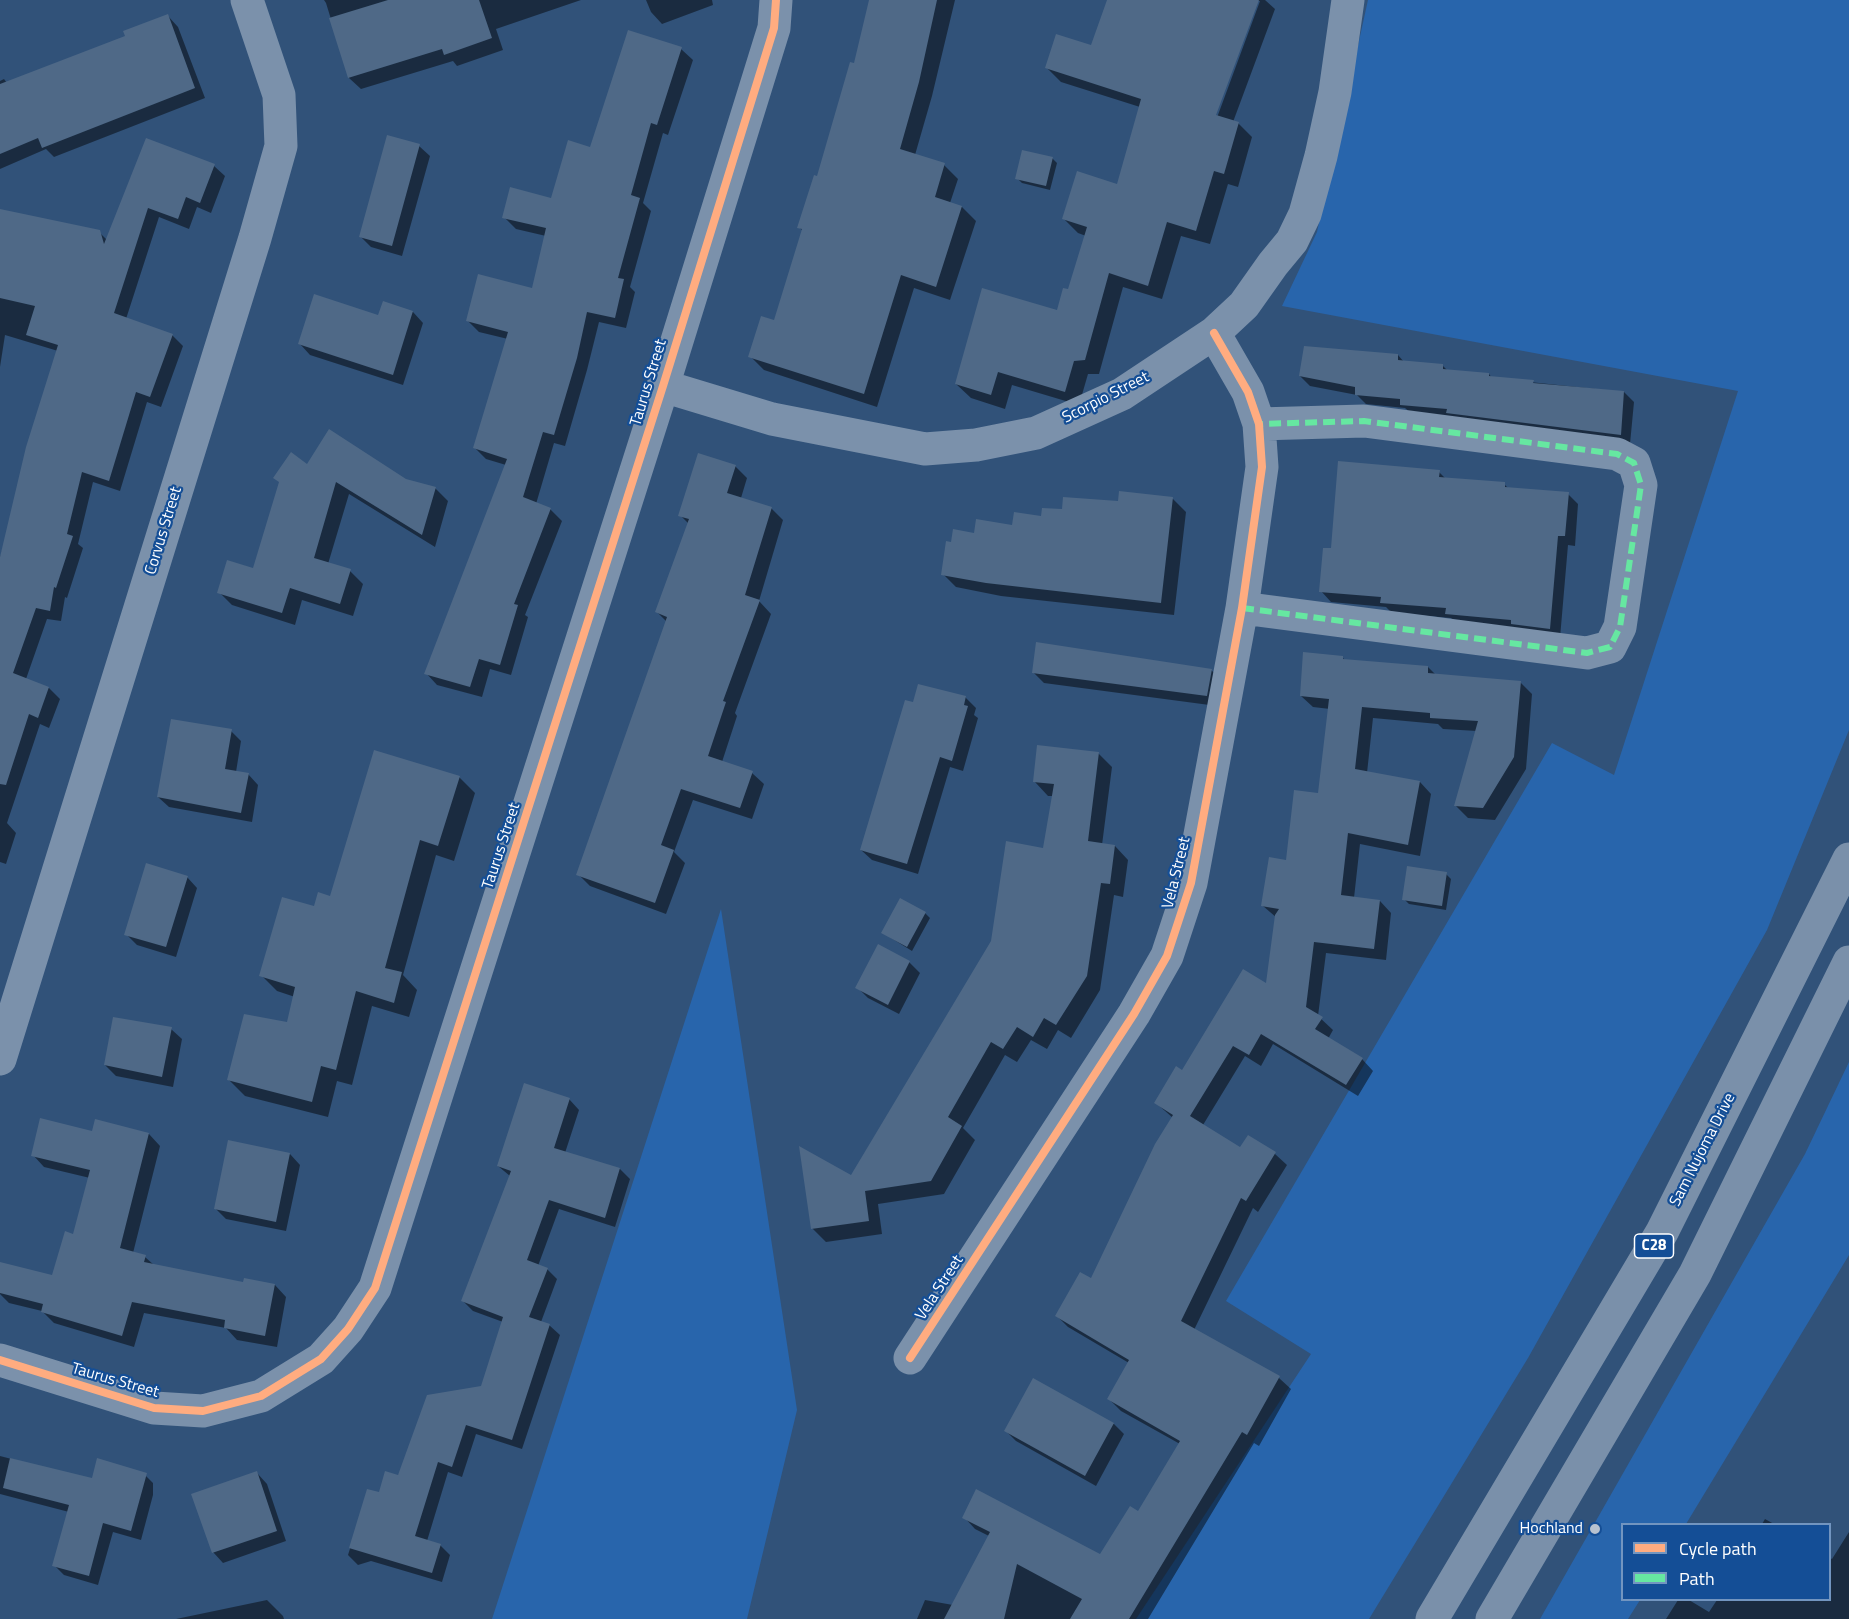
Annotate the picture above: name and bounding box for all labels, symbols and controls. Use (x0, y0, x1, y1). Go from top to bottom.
street label: Taurus Street (627, 337, 671, 429)
street label: Scorpio Street (1059, 368, 1153, 428)
street label: Corvus Street (142, 485, 186, 577)
street label: Taurus Street (479, 800, 525, 892)
street label: Vela Street (1159, 835, 1195, 911)
street label: Sam Nujoma Drive (1666, 1090, 1740, 1210)
road number: C28 (1634, 1234, 1674, 1258)
street label: Vela Street (912, 1252, 968, 1324)
street label: Taurus Street (69, 1359, 161, 1403)
place label: Hochland (1519, 1519, 1583, 1539)
marker: Hochland (1588, 1522, 1602, 1536)
legend (1621, 1523, 1831, 1601)
text: Cycle path (1679, 1535, 1757, 1562)
text: Path (1679, 1565, 1715, 1592)

